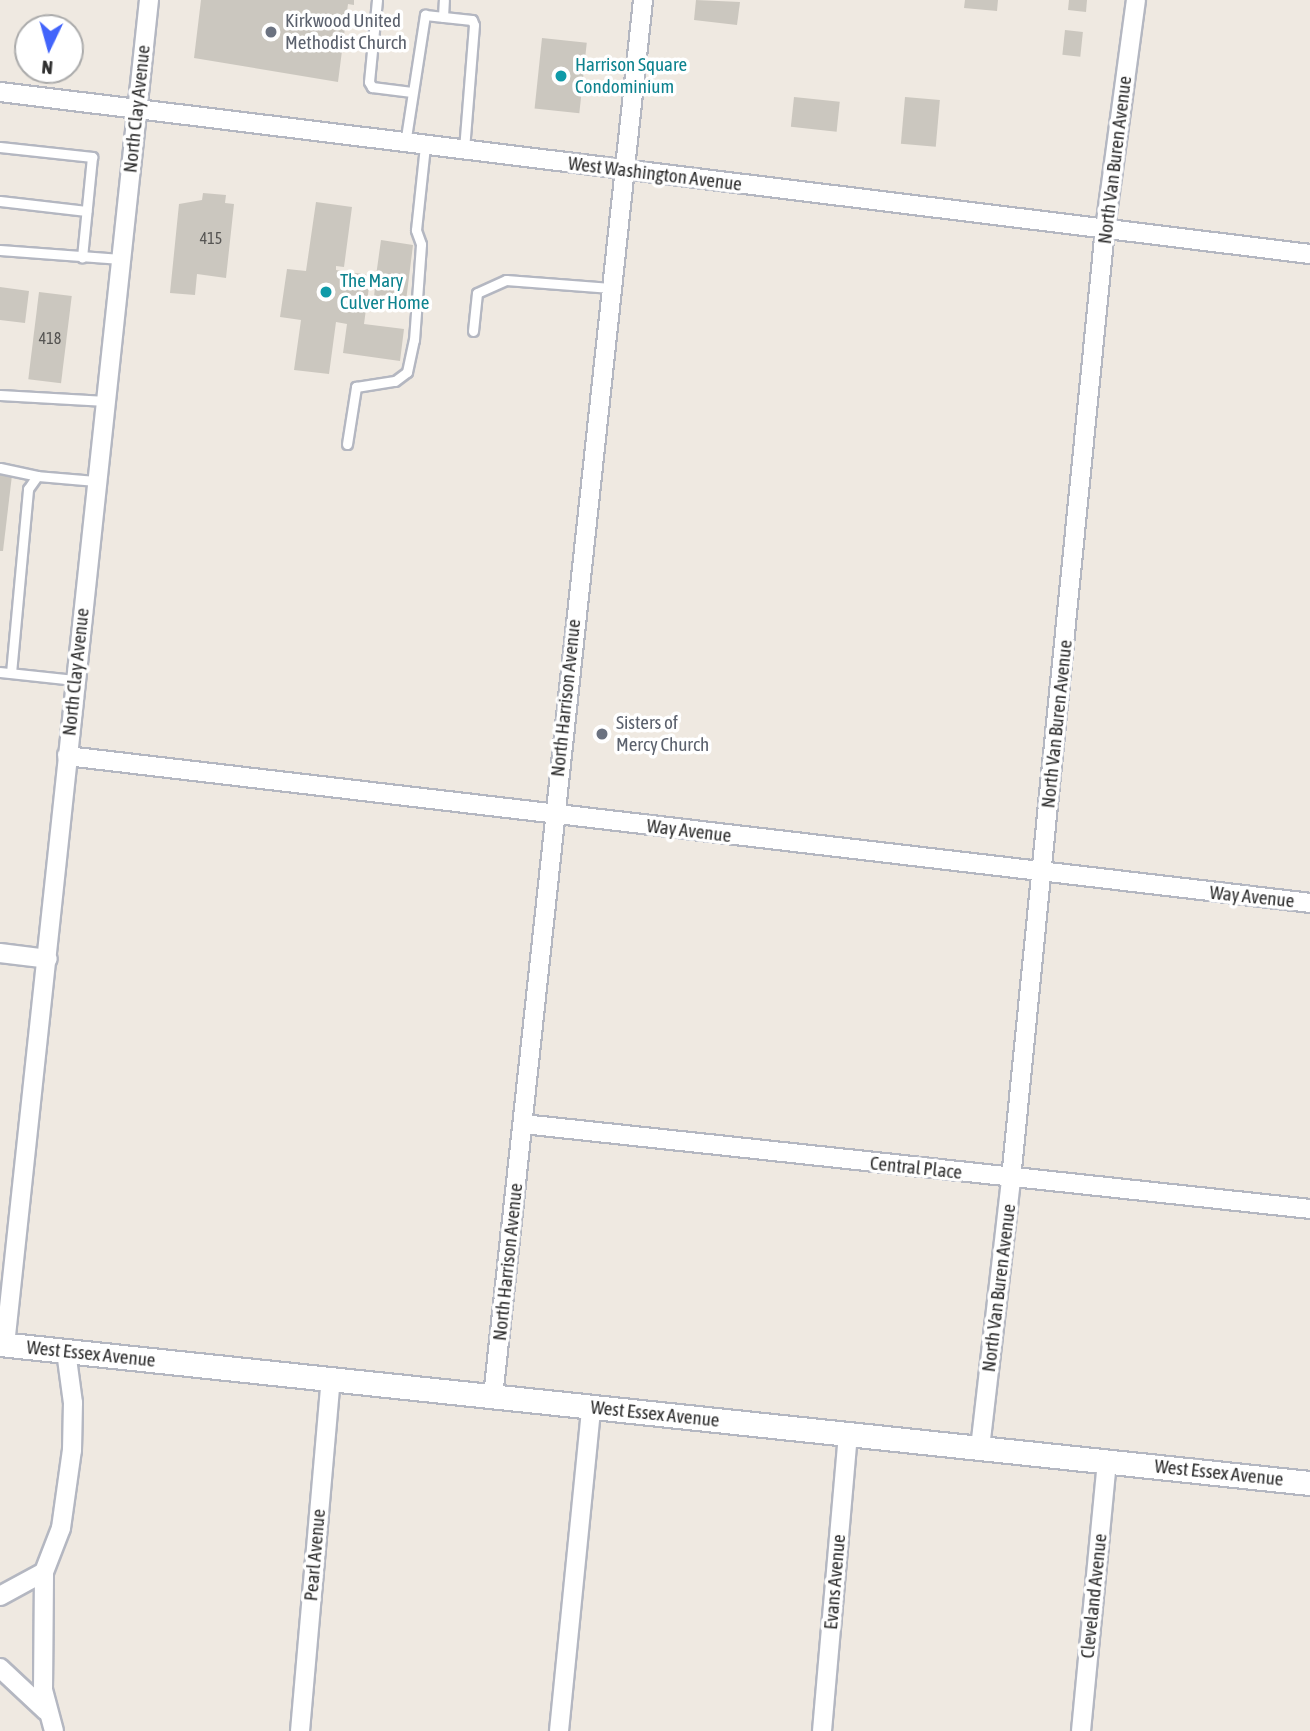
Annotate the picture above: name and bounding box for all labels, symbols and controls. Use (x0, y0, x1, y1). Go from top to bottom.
place label: Kirkwood United Methodist Church (285, 10, 407, 54)
north arrow (14, 14, 84, 84)
marker: Kirkwood United Methodist Church (263, 24, 279, 40)
street label: North Clay Avenue (119, 44, 155, 174)
place label: Harrison Square Condominium (575, 54, 687, 98)
text: N (41, 56, 54, 79)
marker: Harrison Square Condominium (553, 68, 569, 84)
street label: North Van Buren Avenue (1093, 75, 1137, 245)
street label: West Washington Avenue (567, 152, 743, 196)
house number: 415 (200, 228, 222, 248)
place label: The Mary Culver Home (340, 270, 429, 314)
marker: The Mary Culver Home (318, 284, 334, 300)
house number: 418 (39, 328, 61, 348)
street label: North Clay Avenue (58, 607, 94, 737)
street label: North Harrison Avenue (546, 618, 586, 778)
street label: North Van Buren Avenue (1037, 639, 1077, 809)
place label: Sisters of Mercy Church (616, 712, 709, 756)
marker: Sisters of Mercy Church (594, 726, 610, 742)
street label: Way Avenue (645, 815, 733, 847)
street label: Way Avenue (1209, 881, 1295, 913)
street label: Central Place (869, 1152, 963, 1184)
street label: North Harrison Avenue (488, 1182, 528, 1342)
street label: North Van Buren Avenue (977, 1203, 1021, 1373)
street label: West Essex Avenue (25, 1336, 157, 1372)
street label: West Essex Avenue (589, 1396, 721, 1432)
street label: West Essex Avenue (1153, 1455, 1285, 1491)
street label: Pearl Avenue (300, 1508, 330, 1602)
street label: Cleveland Avenue (1076, 1532, 1112, 1660)
street label: Evans Avenue (819, 1533, 851, 1631)

